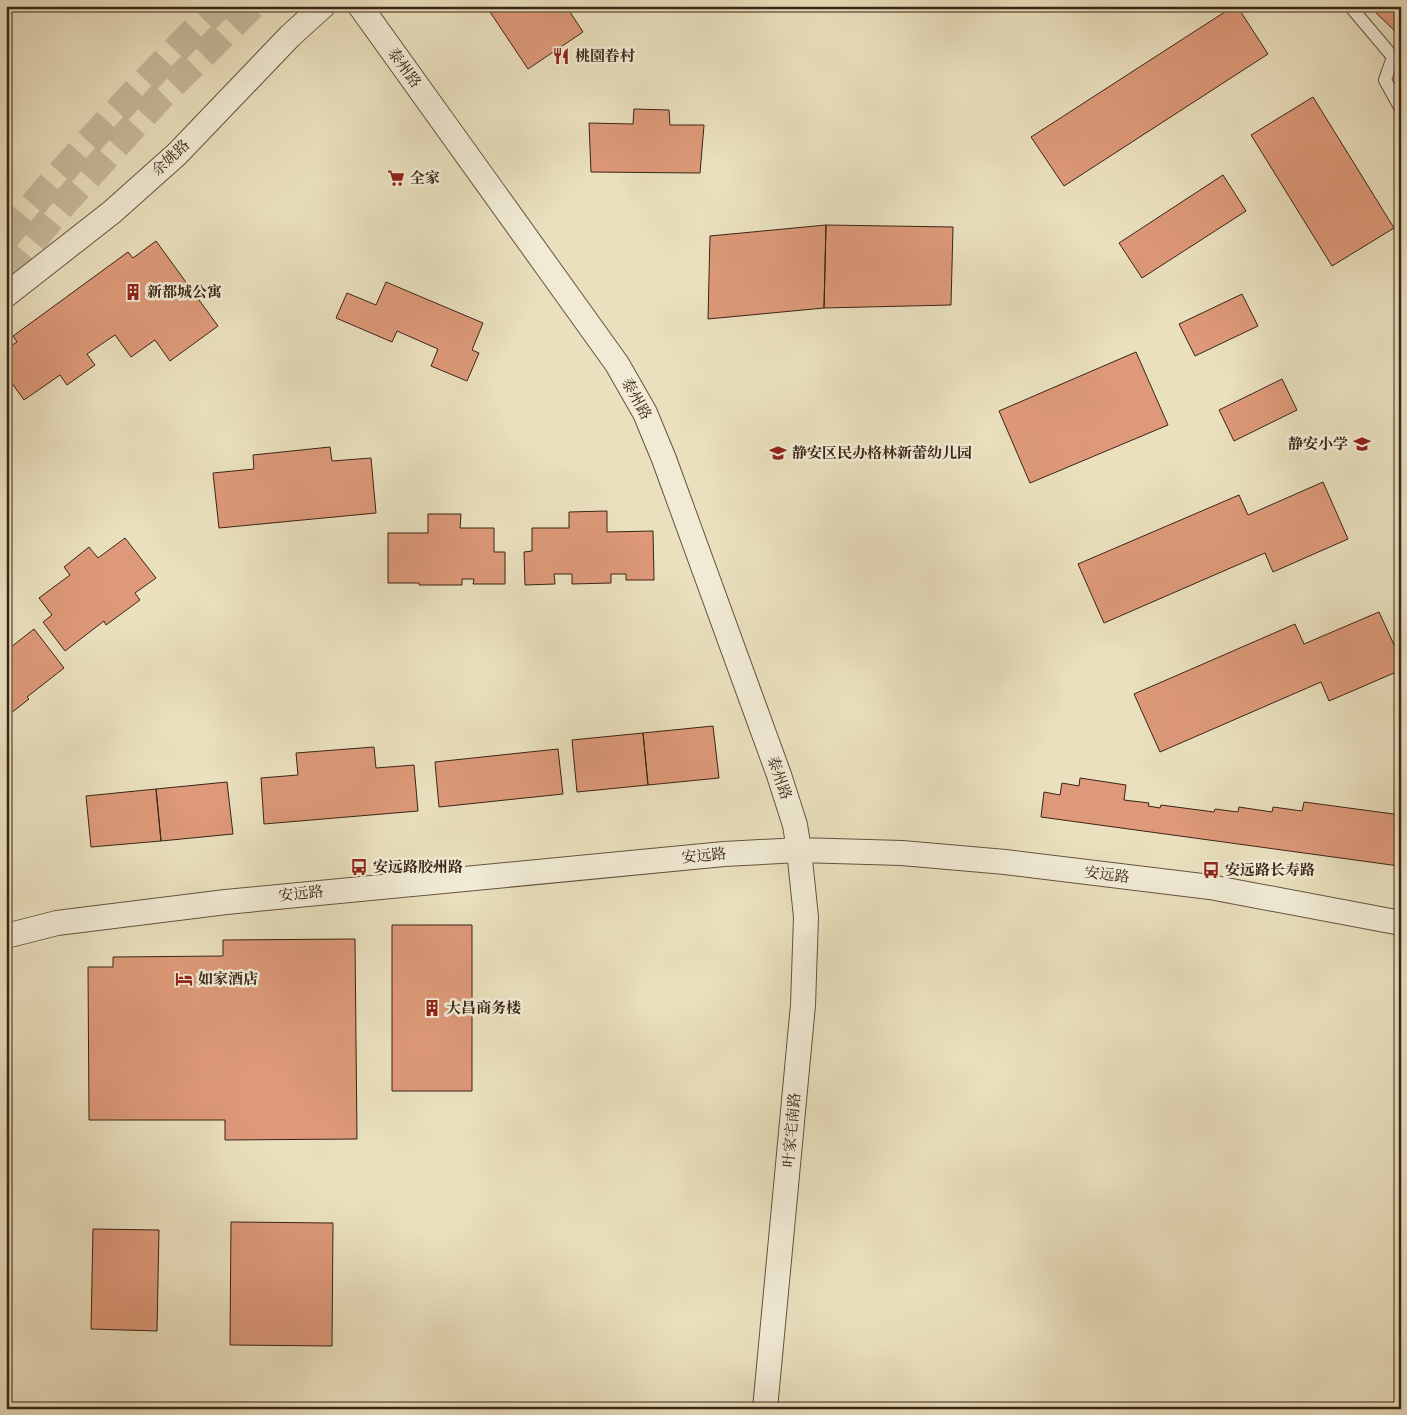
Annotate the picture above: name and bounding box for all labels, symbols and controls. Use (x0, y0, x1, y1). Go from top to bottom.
street label: 泰州路 (383, 44, 425, 92)
restaurant icon: 桃園眷村 (551, 46, 571, 66)
place label: 桃園眷村 (575, 47, 635, 66)
street label: 余姚路 (148, 136, 194, 180)
supermarket icon: 全家 (386, 168, 406, 188)
place label: 全家 (410, 169, 440, 188)
building icon: 新都城公寓 (123, 282, 143, 302)
place label: 新都城公寓 (147, 283, 222, 302)
street label: 泰州路 (617, 375, 655, 423)
school or university icon: 静安小学 (1352, 434, 1372, 454)
place label: 静安小学 (1288, 435, 1348, 454)
school or university icon: 静安区民办格林新蕾幼儿园 (768, 443, 788, 463)
place label: 静安区民办格林新蕾幼儿园 (792, 444, 972, 463)
street label: 泰州路 (763, 754, 795, 802)
street label: 安远路 (681, 845, 727, 867)
bus stop icon: 安远路胶州路 (349, 857, 369, 877)
place label: 安远路胶州路 (373, 858, 463, 877)
bus stop icon: 安远路长寿路 (1201, 860, 1221, 880)
place label: 安远路长寿路 (1225, 861, 1315, 880)
street label: 安远路 (1084, 863, 1130, 887)
street label: 安远路 (278, 882, 324, 906)
hotel icon: 如家酒店 (174, 969, 194, 989)
place label: 如家酒店 (198, 970, 258, 989)
building icon: 大昌商务楼 (422, 998, 442, 1018)
place label: 大昌商务楼 (446, 999, 521, 1018)
street label: 叶家宅南路 (779, 1092, 805, 1168)

